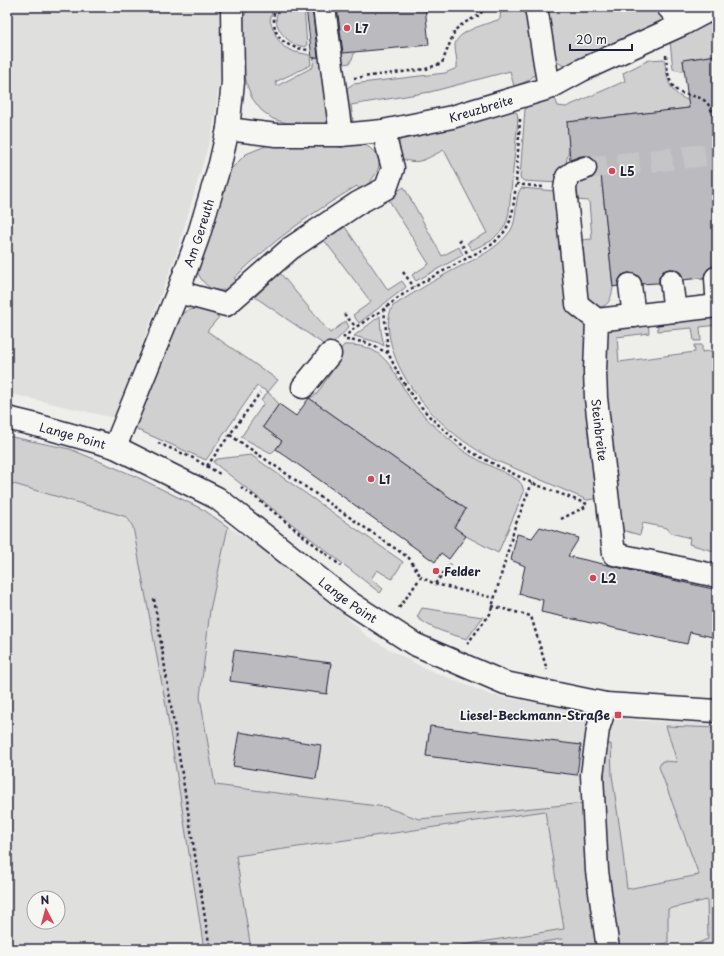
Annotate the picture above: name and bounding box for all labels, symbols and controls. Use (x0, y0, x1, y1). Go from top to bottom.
place label: L7 (355, 19, 369, 37)
marker: L7 (342, 23, 352, 33)
scale bar (570, 26, 632, 52)
text: 20 m (576, 30, 607, 48)
street label: Kreuzbreite (447, 90, 515, 126)
place label: L5 (620, 162, 635, 180)
marker: L5 (607, 166, 617, 176)
street label: Am Gereuth (179, 197, 218, 269)
street label: Steinbreite (587, 398, 612, 462)
street label: Lange Point (37, 417, 108, 453)
place label: L1 (379, 470, 390, 488)
marker: L1 (366, 474, 376, 484)
place label: Felder (444, 562, 481, 580)
marker: Felder (431, 566, 441, 576)
place label: L2 (601, 569, 617, 587)
street label: Lange Point (315, 573, 381, 627)
marker: L2 (588, 573, 598, 583)
place label: Liesel-Beckmann-Straße (460, 706, 610, 724)
marker: Liesel-Beckmann-Straße (613, 710, 623, 720)
north arrow (26, 890, 66, 930)
text: N (40, 891, 50, 908)

